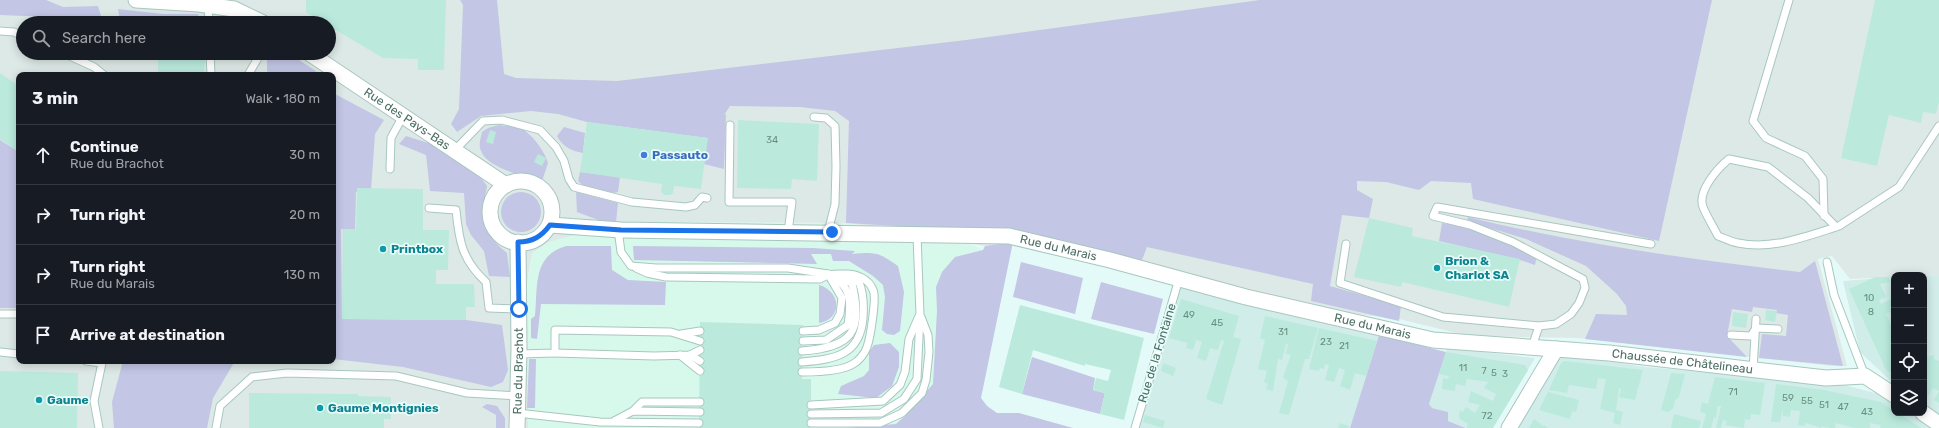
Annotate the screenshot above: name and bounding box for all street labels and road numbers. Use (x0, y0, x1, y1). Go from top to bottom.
street label: Rue des Pays-Bas (361, 85, 453, 153)
street label: Rue du Marais (1019, 232, 1098, 264)
street label: Rue de la Fontaine (1135, 301, 1179, 404)
street label: Rue du Marais (1333, 311, 1412, 342)
street label: Rue du Brachot (510, 327, 526, 415)
street label: Chaussée de Châtelineau (1611, 346, 1754, 377)

